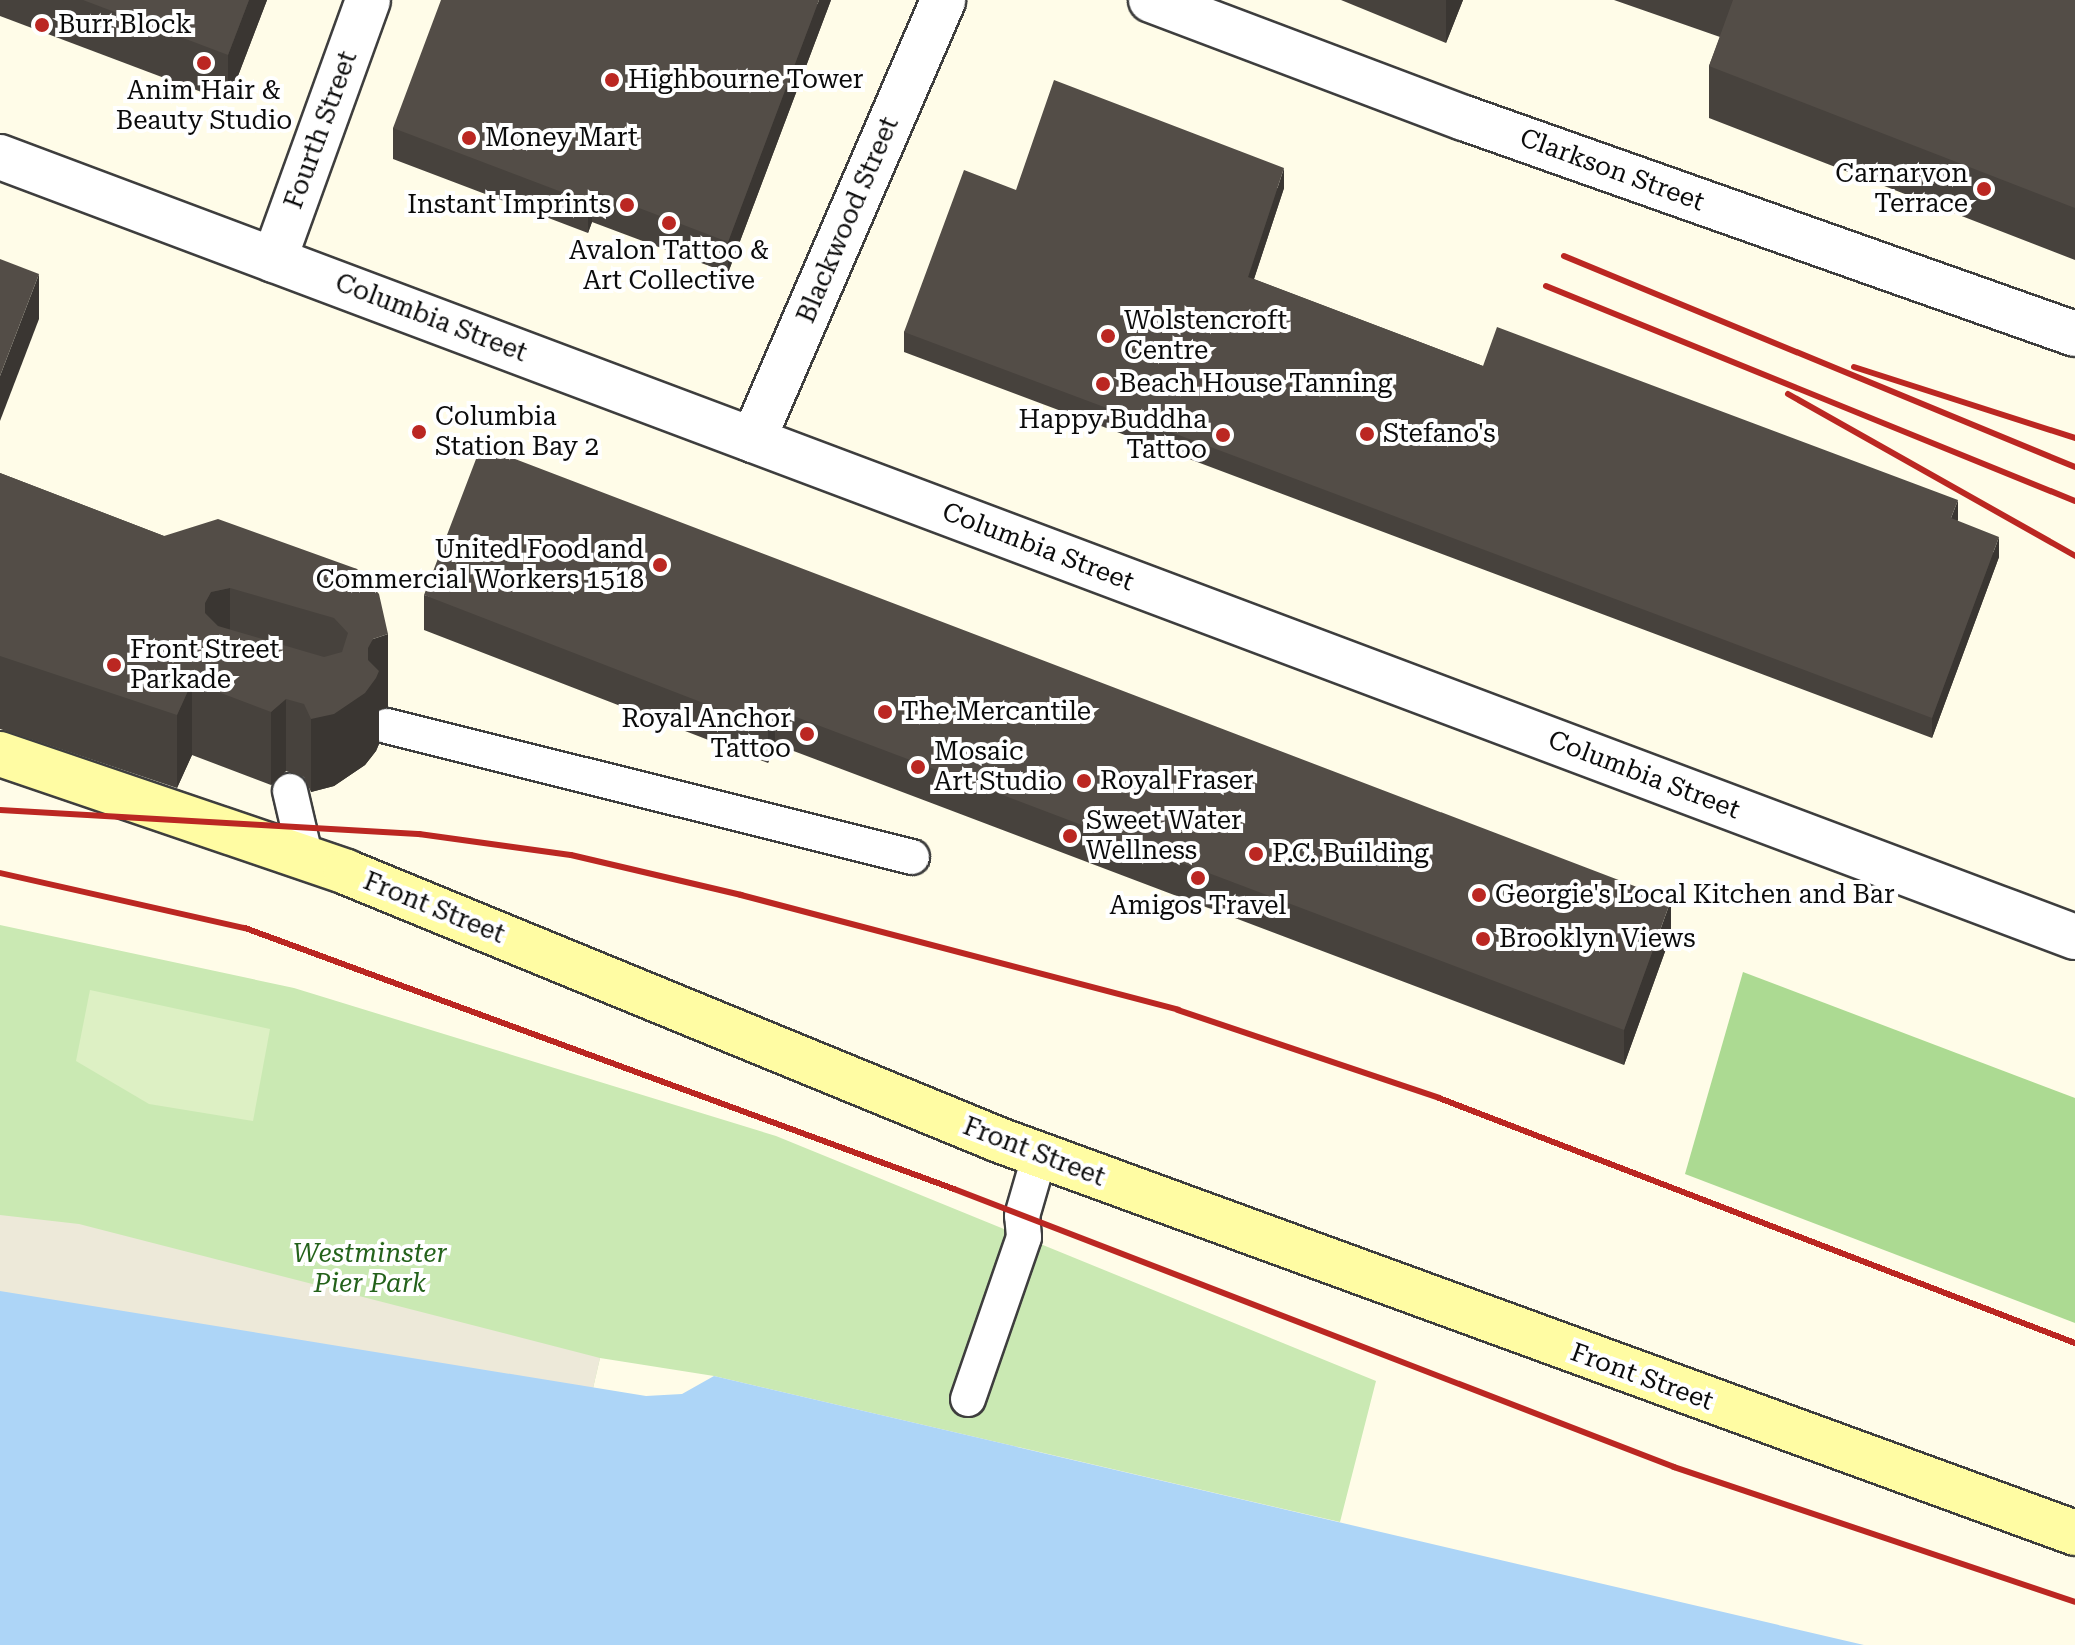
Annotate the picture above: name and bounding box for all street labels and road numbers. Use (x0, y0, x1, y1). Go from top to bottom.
street label: Fourth Street (278, 47, 364, 213)
street label: Blackwood Street (791, 112, 905, 328)
street label: Clarkson Street (1516, 122, 1708, 218)
street label: Columbia Street (331, 267, 531, 369)
street label: Columbia Street (938, 496, 1138, 598)
street label: Columbia Street (1544, 724, 1744, 826)
street label: Front Street (359, 866, 509, 950)
street label: Front Street (959, 1111, 1109, 1193)
street label: Front Street (1566, 1337, 1718, 1417)

